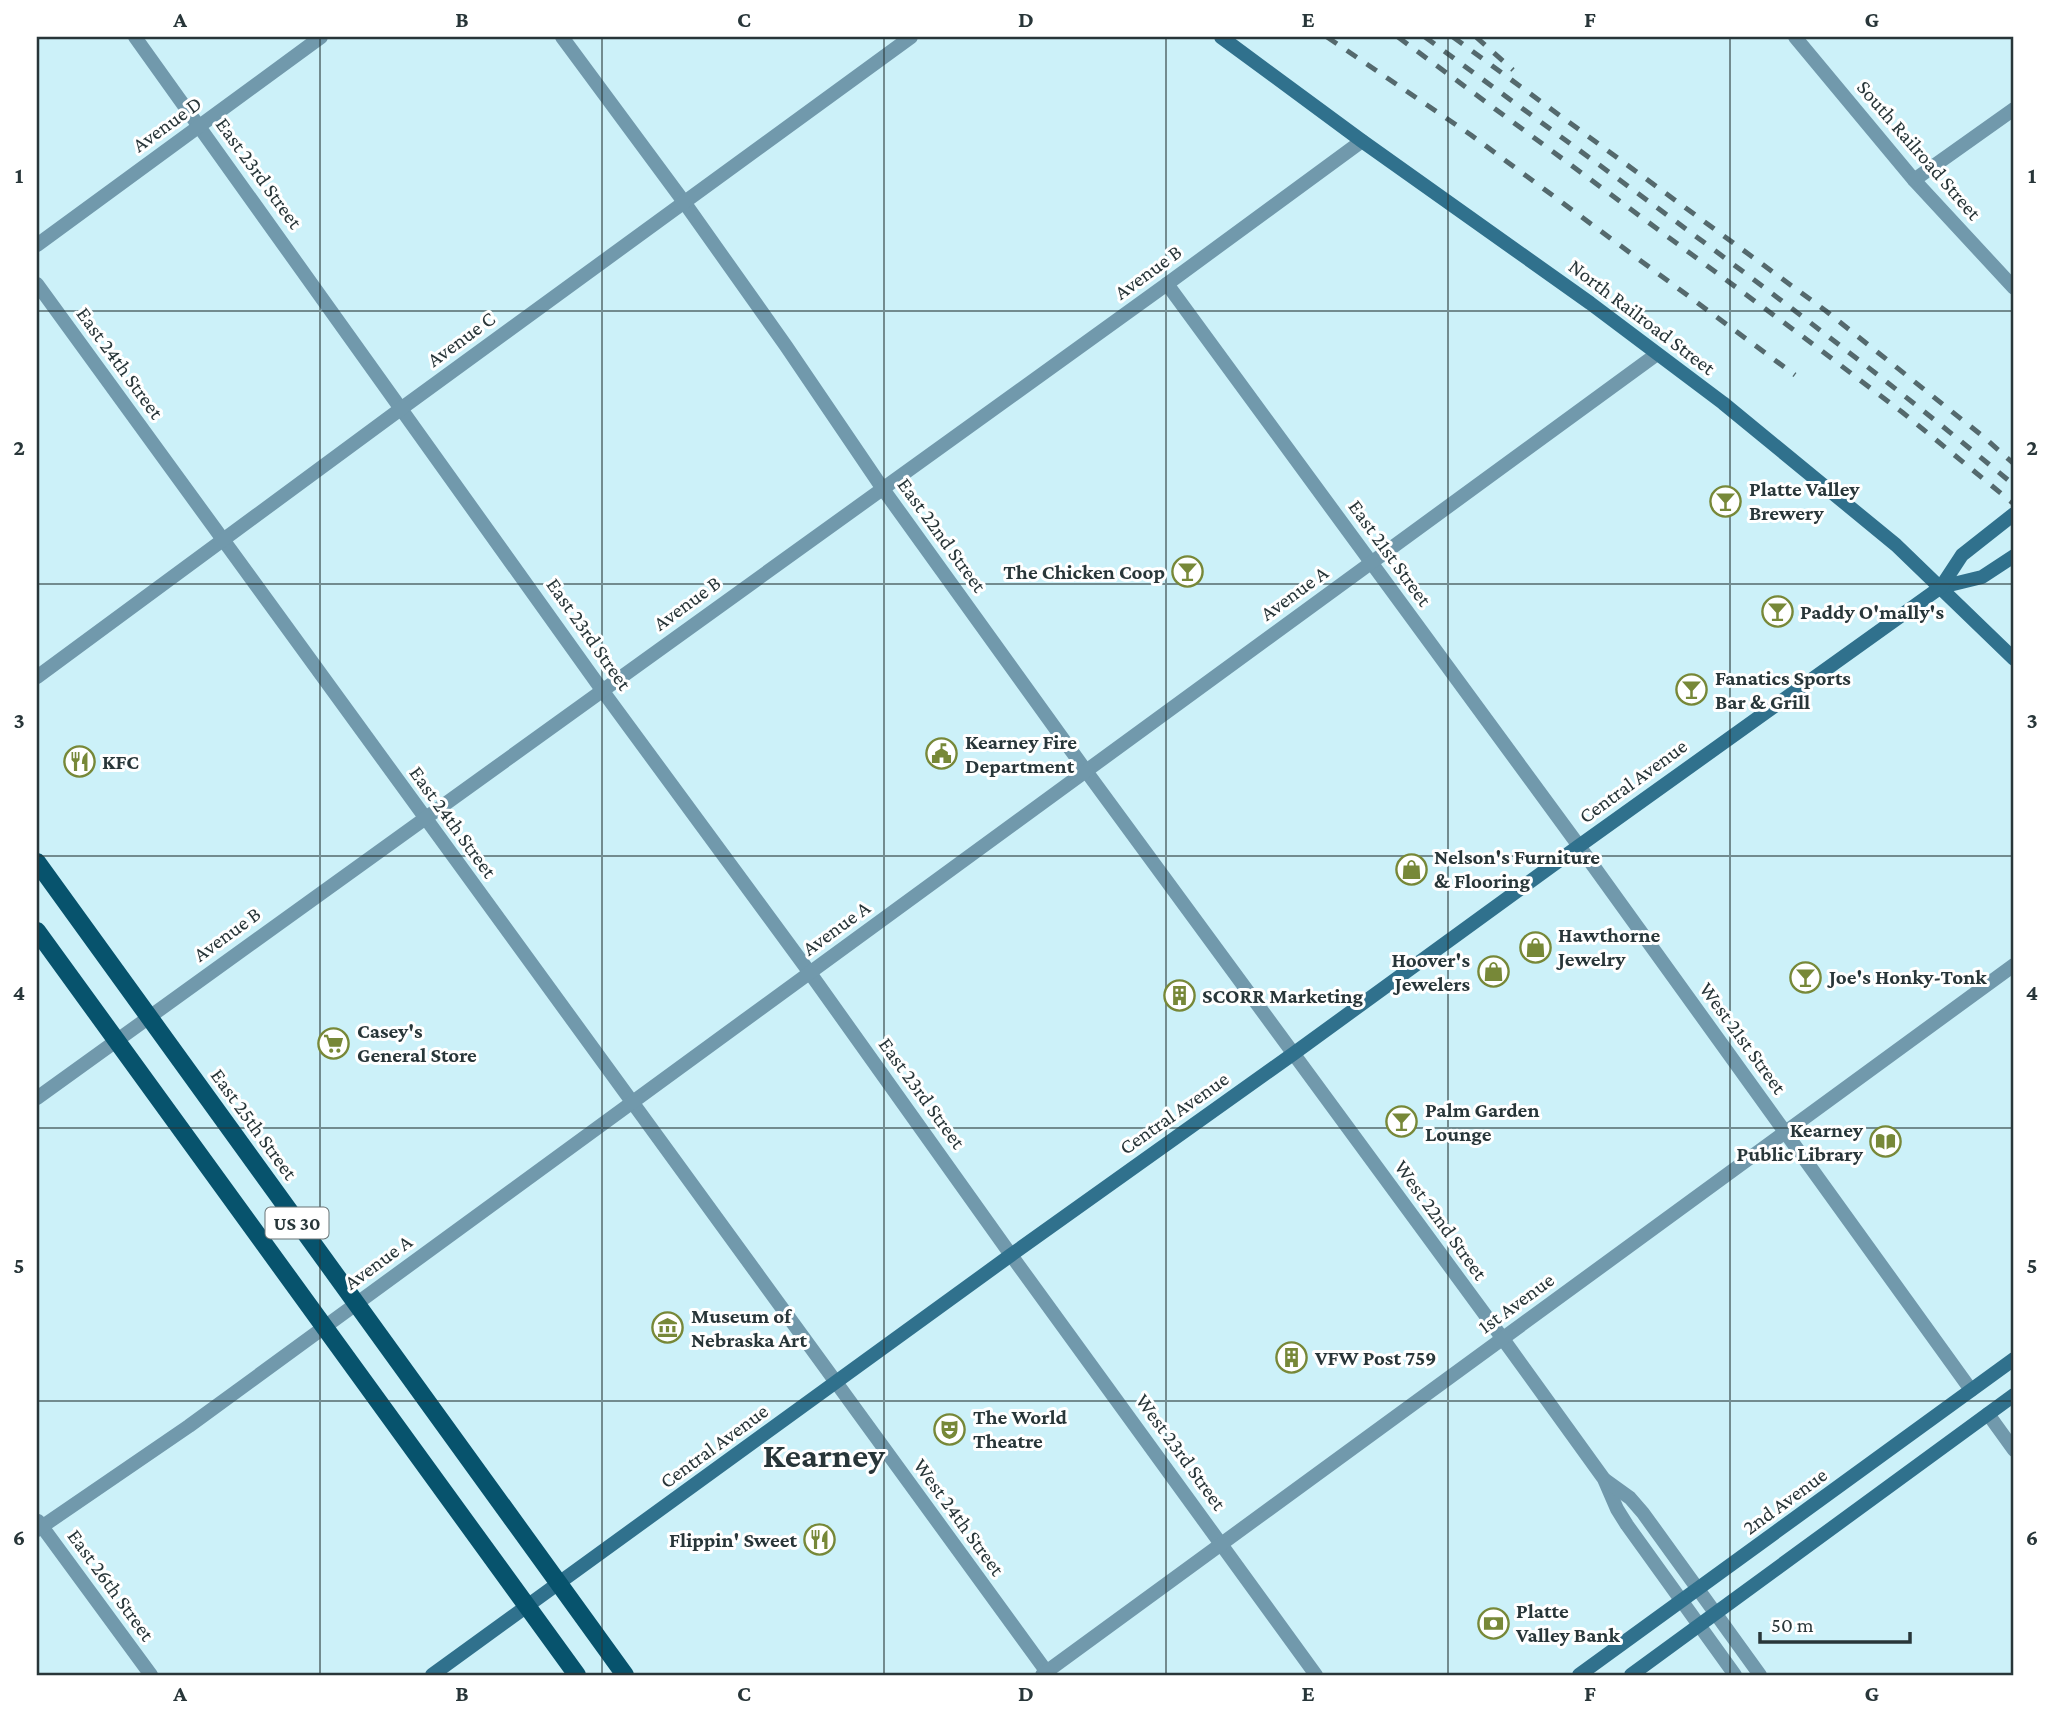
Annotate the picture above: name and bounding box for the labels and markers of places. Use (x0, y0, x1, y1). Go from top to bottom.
place label: Platte Valley Brewery (1749, 477, 1860, 525)
bar icon: Platte Valley Brewery (1709, 484, 1743, 518)
bar icon: The Chicken Coop (1171, 555, 1205, 589)
place label: The Chicken Coop (1003, 560, 1165, 584)
bar icon: Paddy O'mally's (1760, 595, 1794, 629)
place label: Paddy O'mally's (1800, 600, 1944, 624)
place label: Fanatics Sports Bar & Grill (1715, 666, 1851, 714)
bar icon: Fanatics Sports Bar & Grill (1675, 673, 1709, 707)
place label: Kearney Fire Department (965, 730, 1077, 778)
public building icon: Kearney Fire Department (925, 737, 959, 771)
restaurant icon: KFC (62, 745, 96, 779)
place label: KFC (102, 750, 139, 774)
place label: Nelson's Furniture & Flooring (1434, 845, 1600, 893)
shop icon: Nelson's Furniture & Flooring (1394, 852, 1428, 886)
place label: Hawthorne Jewelry (1556, 923, 1661, 971)
shop icon: Hawthorne Jewelry (1518, 930, 1552, 964)
place label: Hoover's Jewelers (1391, 948, 1470, 996)
shop icon: Hoover's Jewelers (1476, 955, 1510, 989)
bar icon: Joe's Honky-Tonk (1789, 960, 1823, 994)
place label: Joe's Honky-Tonk (1827, 965, 1987, 989)
building icon: SCORR Marketing (1162, 979, 1196, 1013)
place label: SCORR Marketing (1202, 984, 1364, 1008)
place label: Casey's General Store (357, 1019, 477, 1067)
supermarket icon: Casey's General Store (317, 1026, 351, 1060)
place label: Palm Garden Lounge (1425, 1098, 1539, 1146)
bar icon: Palm Garden Lounge (1385, 1105, 1419, 1139)
place label: Kearney Public Library (1737, 1118, 1864, 1166)
library icon: Kearney Public Library (1869, 1125, 1903, 1159)
place label: Museum of Nebraska Art (691, 1304, 807, 1352)
museum icon: Museum of Nebraska Art (651, 1311, 685, 1345)
building icon: VFW Post 759 (1275, 1341, 1309, 1375)
place label: VFW Post 759 (1314, 1346, 1436, 1370)
place label: The World Theatre (973, 1405, 1068, 1453)
theatre icon: The World Theatre (933, 1412, 967, 1446)
restaurant icon: Flippin' Sweet (803, 1523, 837, 1557)
place label: Flippin' Sweet (669, 1528, 797, 1552)
place label: Platte Valley Bank (1515, 1599, 1620, 1647)
bank icon: Platte Valley Bank (1476, 1606, 1510, 1640)

